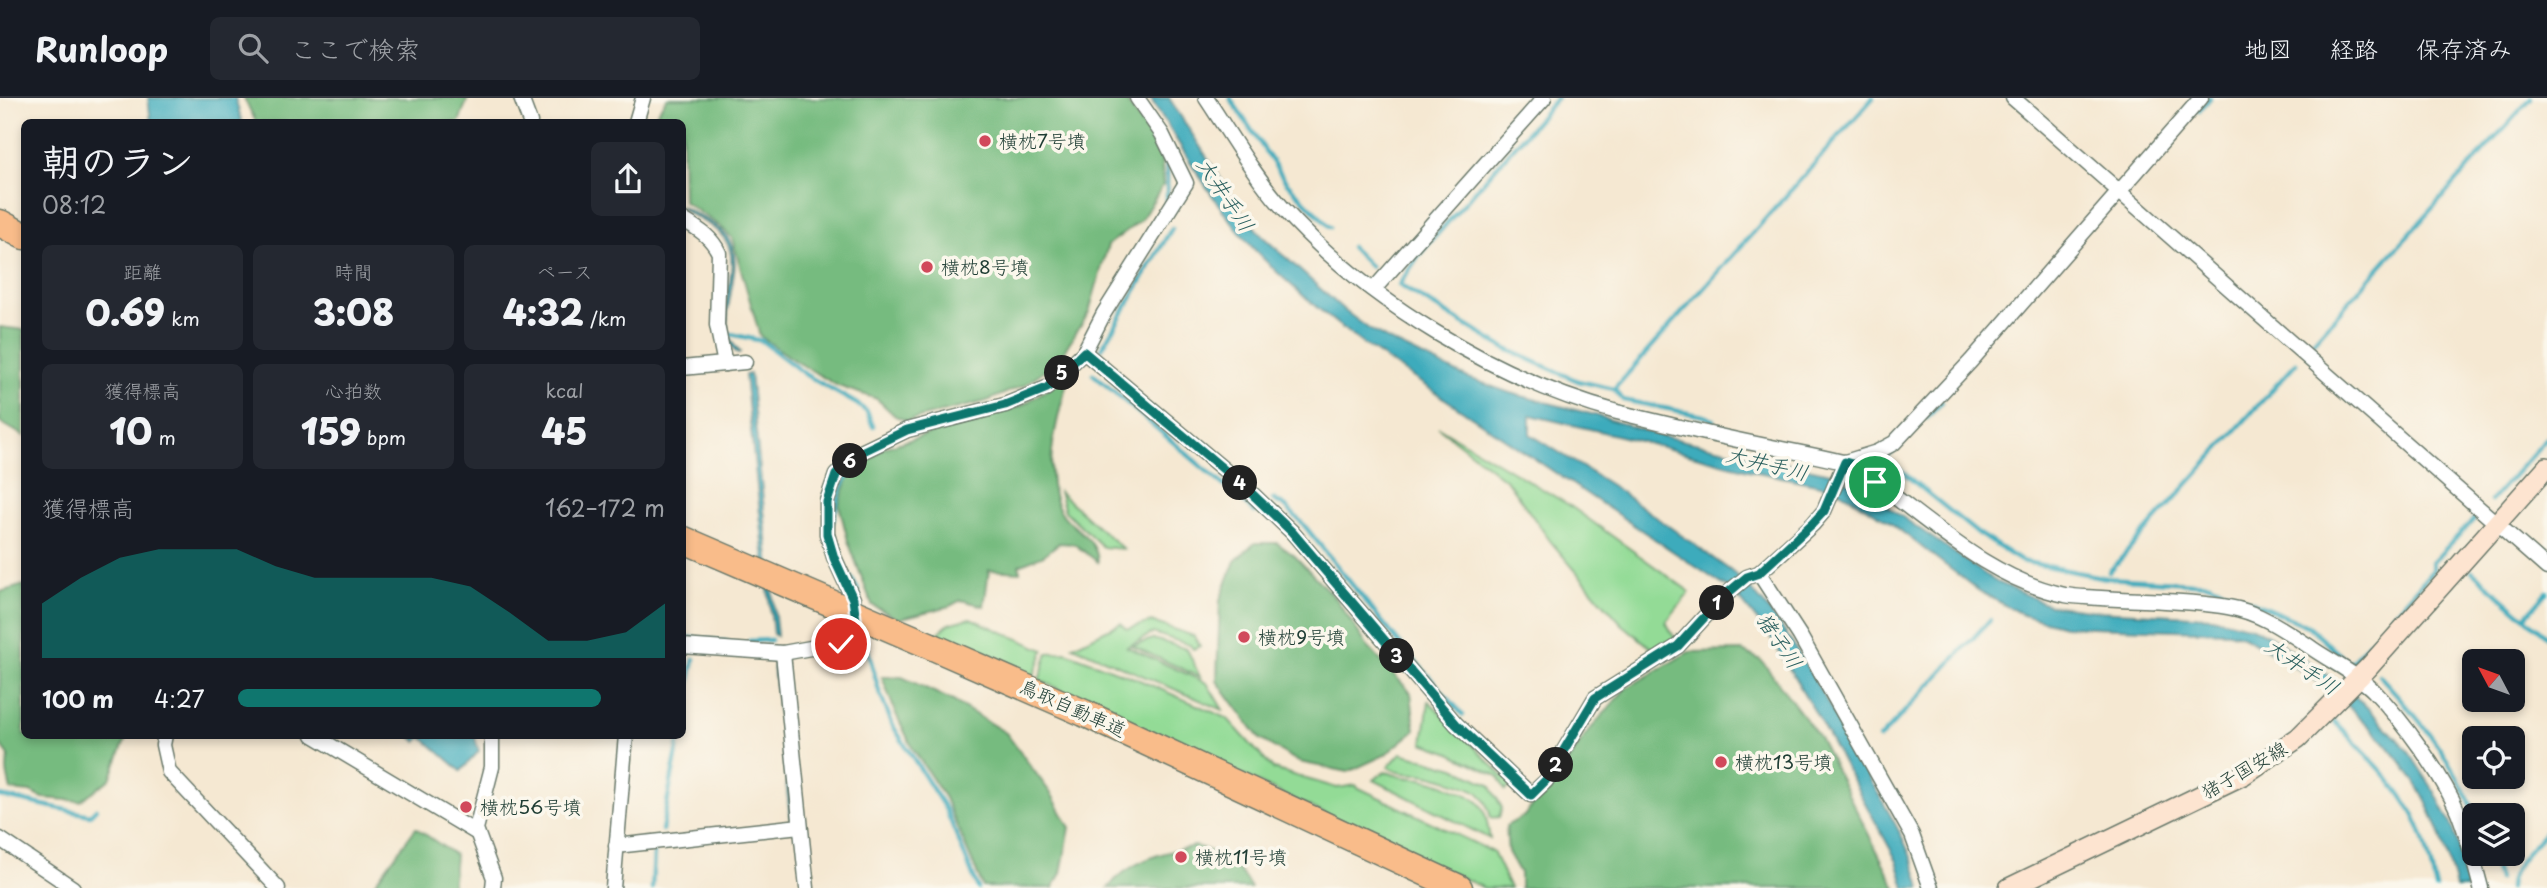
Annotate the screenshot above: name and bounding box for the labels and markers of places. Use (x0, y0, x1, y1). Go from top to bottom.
place label: 横枕7号墳 (999, 126, 1086, 154)
marker: 横枕7号墳 (977, 133, 993, 149)
place label: 横枕8号墳 (941, 252, 1029, 280)
marker: 横枕8号墳 (919, 259, 935, 275)
pin: 5 (1044, 356, 1080, 390)
pin: 6 (832, 444, 868, 478)
pin (1845, 452, 1905, 512)
pin: 4 (1222, 466, 1258, 500)
pin: 1 (1700, 586, 1734, 620)
pin (811, 614, 871, 674)
place label: 横枕9号墳 (1258, 622, 1345, 650)
marker: 横枕9号墳 (1236, 629, 1252, 645)
pin: 3 (1380, 638, 1414, 674)
place label: 横枕13号墳 (1735, 747, 1832, 775)
pin: 2 (1538, 748, 1574, 782)
marker: 横枕13号墳 (1713, 754, 1729, 770)
place label: 横枕56号墳 (480, 792, 581, 820)
marker: 横枕56号墳 (458, 799, 474, 815)
place label: 横枕11号墳 (1195, 842, 1287, 870)
marker: 横枕11号墳 (1173, 849, 1189, 865)

